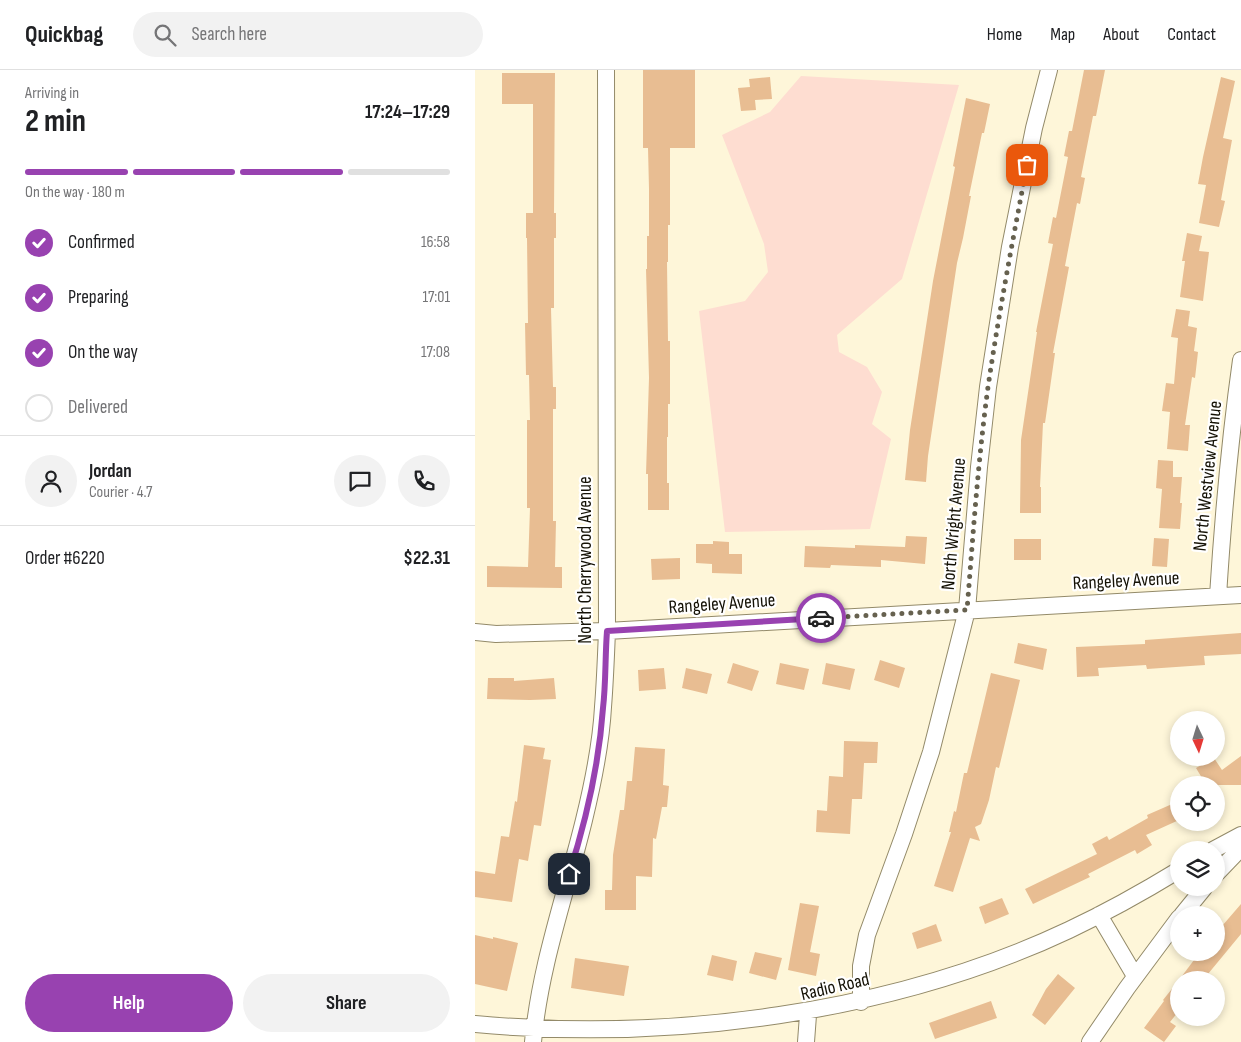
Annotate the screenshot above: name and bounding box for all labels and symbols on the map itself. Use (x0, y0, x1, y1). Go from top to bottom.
pin (1006, 144, 1048, 186)
street label: North Westview Avenue (1189, 400, 1227, 552)
street label: North Wright Avenue (937, 457, 971, 591)
street label: North Cherrywood Avenue (574, 476, 597, 644)
street label: Rangeley Avenue (1072, 567, 1180, 595)
street label: Rangeley Avenue (668, 589, 776, 619)
courier (796, 593, 846, 643)
north arrow (1170, 711, 1225, 766)
pin (548, 853, 590, 895)
street label: Radio Road (798, 968, 872, 1006)

